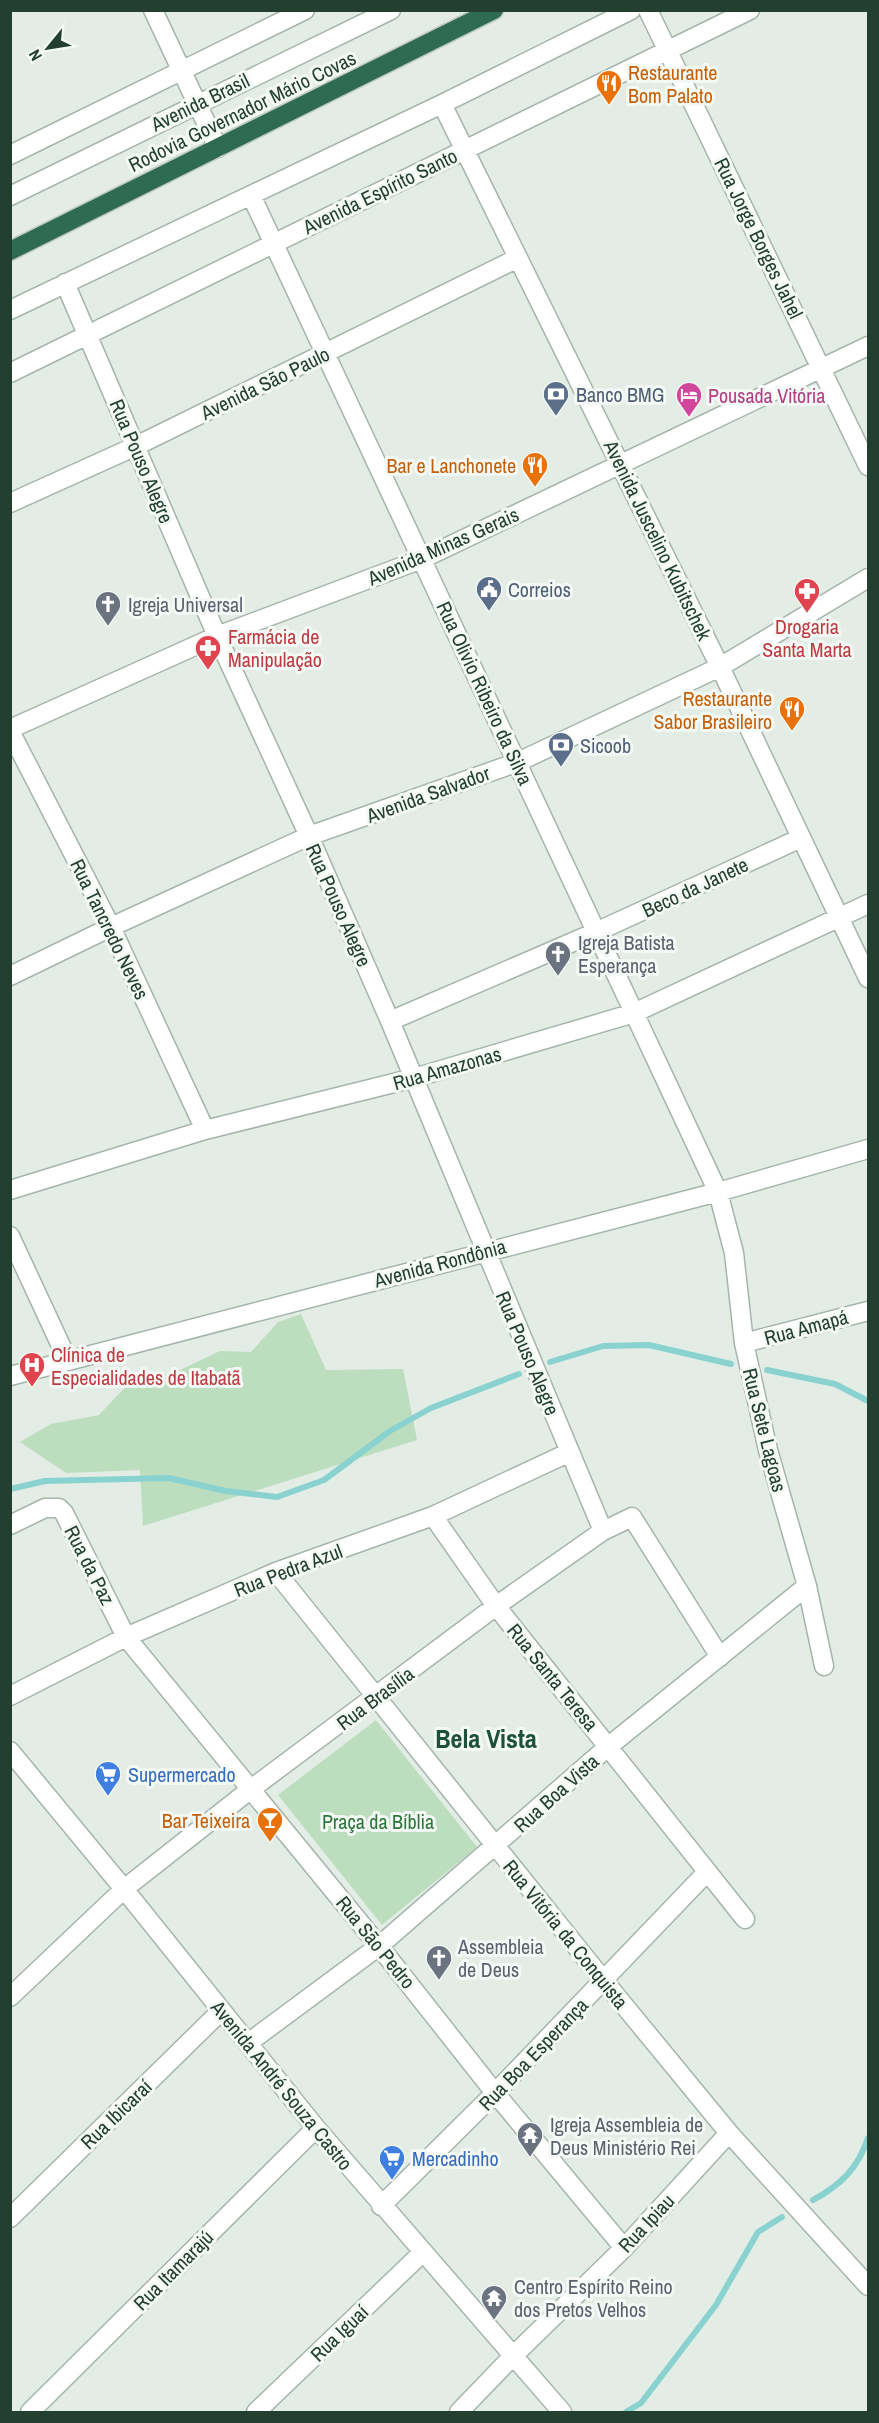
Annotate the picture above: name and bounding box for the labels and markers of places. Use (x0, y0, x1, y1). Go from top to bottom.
place label: Restaurante Bom Palato (628, 59, 717, 109)
restaurant icon: Restaurante Bom Palato (594, 68, 624, 106)
bank icon: Banco BMG (541, 379, 571, 417)
hotel icon: Pousada Vitória (674, 380, 704, 418)
place label: Banco BMG (576, 381, 664, 408)
place label: Pousada Vitória (708, 382, 825, 409)
restaurant icon: Bar e Lanchonete (520, 450, 550, 488)
place label: Bar e Lanchonete (387, 452, 516, 479)
public building icon: Correios (474, 574, 504, 612)
place label: Correios (508, 576, 571, 603)
pharmacy icon: Drogaria Santa Marta (792, 576, 822, 614)
church icon: Igreja Universal (93, 589, 123, 627)
place label: Igreja Universal (128, 591, 243, 618)
place label: Drogaria Santa Marta (762, 613, 852, 663)
place label: Farmácia de Manipulação (228, 623, 322, 673)
pharmacy icon: Farmácia de Manipulação (193, 633, 223, 671)
place label: Restaurante Sabor Brasileiro (654, 685, 772, 735)
restaurant icon: Restaurante Sabor Brasileiro (777, 694, 807, 732)
bank icon: Sicoob (546, 730, 576, 768)
place label: Sicoob (580, 732, 631, 759)
place label: Igreja Batista Esperança (578, 929, 675, 979)
church icon: Igreja Batista Esperança (543, 939, 573, 977)
place label: Clínica de Especialidades de Itabatã (51, 1341, 241, 1391)
hospital icon: Clínica de Especialidades de Itabatã (17, 1350, 47, 1388)
supermarket icon: Supermercado (93, 1759, 123, 1797)
place label: Supermercado (128, 1761, 236, 1788)
bar icon: Bar Teixeira (255, 1805, 285, 1843)
place label: Bar Teixeira (162, 1807, 250, 1834)
place label: Assembleia de Deus (457, 1933, 544, 1983)
church icon: Assembleia de Deus (424, 1943, 454, 1981)
place label: Igreja Assembleia de Deus Ministério Rei (550, 2111, 703, 2161)
temple icon: Igreja Assembleia de Deus Ministério Rei (515, 2120, 545, 2158)
supermarket icon: Mercadinho (377, 2143, 407, 2181)
place label: Mercadinho (412, 2145, 499, 2172)
place label: Centro Espírito Reino dos Pretos Velhos (514, 2273, 673, 2323)
temple icon: Centro Espírito Reino dos Pretos Velhos (479, 2283, 509, 2321)

